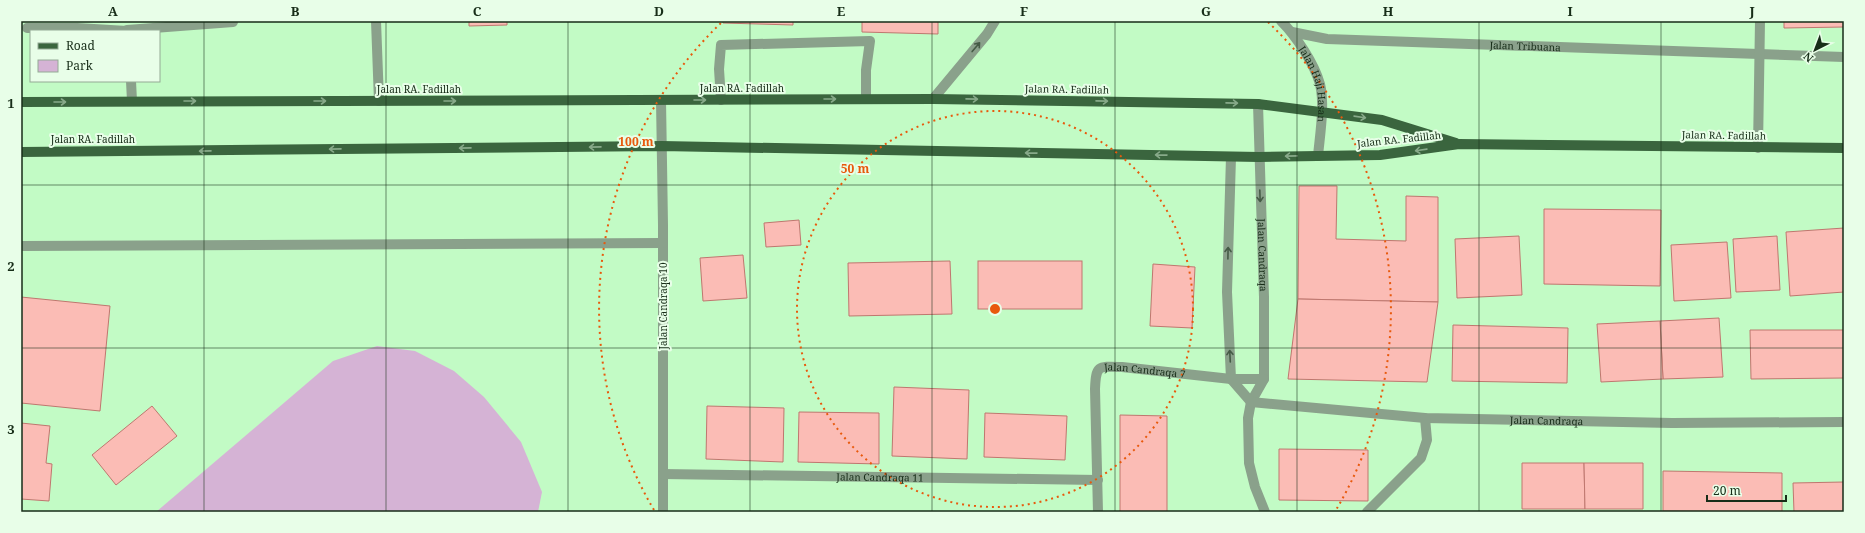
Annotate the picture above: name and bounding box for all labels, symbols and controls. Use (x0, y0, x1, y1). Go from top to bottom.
text: A (108, 2, 118, 20)
text: B (291, 2, 300, 20)
text: C (473, 2, 482, 20)
text: D (654, 2, 664, 20)
text: E (837, 2, 846, 20)
text: F (1020, 2, 1028, 20)
text: G (1201, 2, 1211, 20)
text: H (1383, 2, 1394, 20)
text: I (1567, 2, 1573, 20)
text: J (1748, 2, 1755, 20)
legend (30, 30, 160, 82)
north arrow (1795, 30, 1835, 70)
text: Road (66, 37, 96, 54)
street label: Jalan Tribuana (1488, 38, 1561, 54)
one-way arrow (971, 42, 980, 53)
street label: Jalan Haji Hasan (1295, 42, 1329, 123)
text: N (1799, 49, 1816, 66)
text: Park (66, 57, 94, 74)
street label: Jalan RA. Fadillah (699, 81, 785, 95)
street label: Jalan RA. Fadillah (1024, 81, 1110, 97)
street label: Jalan RA. Fadillah (376, 82, 462, 96)
text: 1 (7, 94, 15, 112)
one-way arrow (823, 95, 836, 103)
one-way arrow (965, 95, 978, 103)
one-way arrow (693, 96, 706, 104)
one-way arrow (183, 97, 196, 105)
one-way arrow (313, 97, 326, 105)
one-way arrow (443, 97, 456, 105)
one-way arrow (1095, 97, 1108, 105)
one-way arrow (53, 98, 66, 106)
one-way arrow (1225, 99, 1238, 107)
one-way arrow (1353, 113, 1366, 121)
street label: Jalan RA. Fadillah (1681, 127, 1767, 143)
street label: Jalan RA. Fadillah (1355, 128, 1442, 150)
street label: Jalan RA. Fadillah (50, 132, 136, 146)
text: 100 m (618, 133, 654, 150)
one-way arrow (589, 143, 602, 151)
one-way arrow (459, 144, 472, 152)
one-way arrow (329, 145, 342, 153)
one-way arrow (1415, 146, 1428, 153)
one-way arrow (199, 147, 212, 154)
one-way arrow (1025, 149, 1038, 157)
one-way arrow (1155, 151, 1168, 159)
one-way arrow (1285, 153, 1298, 160)
text: 50 m (841, 160, 869, 177)
one-way arrow (1256, 189, 1264, 202)
street label: Jalan Candraqa (1255, 217, 1271, 292)
one-way arrow (1225, 247, 1232, 260)
text: 2 (7, 257, 15, 275)
street label: Jalan Candraqa 10 (656, 262, 670, 351)
centre of rings (988, 302, 1002, 316)
one-way arrow (1227, 350, 1234, 363)
street label: Jalan Candraqa 7 (1102, 360, 1187, 381)
street label: Jalan Candraqa (1509, 413, 1584, 428)
text: 3 (7, 420, 15, 438)
street label: Jalan Candraqa 11 (835, 469, 924, 485)
scale bar (1707, 477, 1786, 503)
text: 20 m (1713, 482, 1741, 499)

